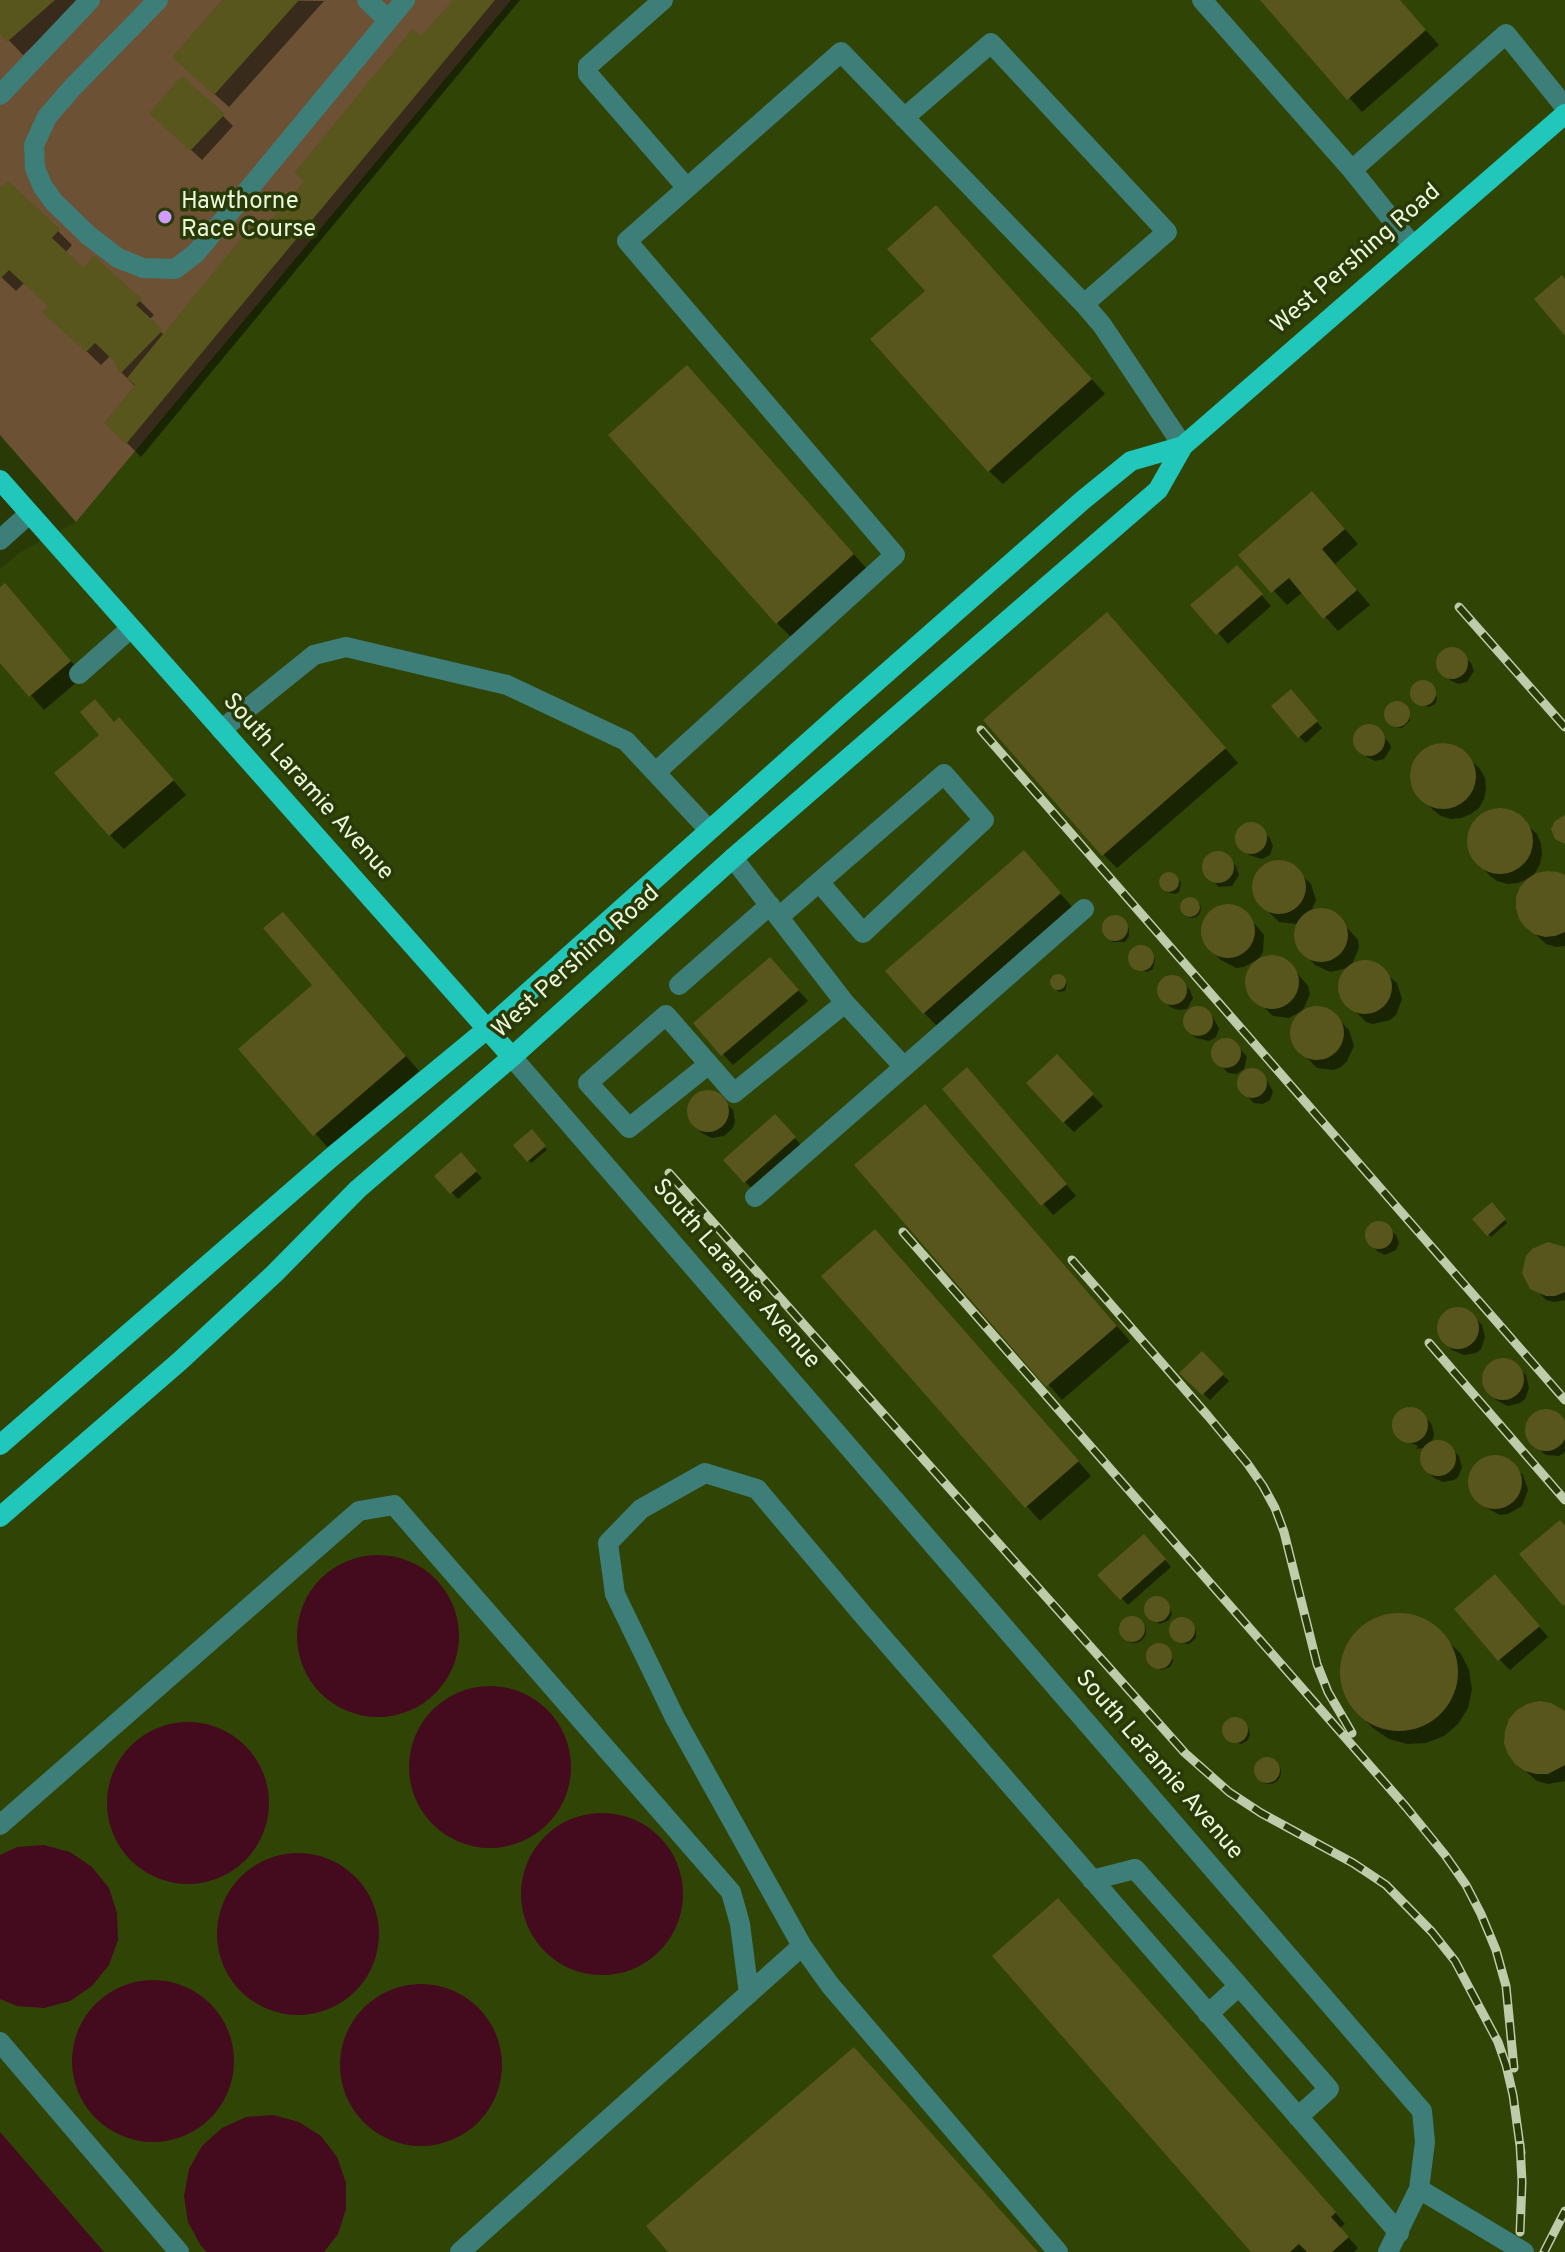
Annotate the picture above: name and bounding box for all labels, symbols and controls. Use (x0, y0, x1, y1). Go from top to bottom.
street label: West Pershing Road (1266, 179, 1448, 341)
place label: Hawthorne Race Course (181, 189, 316, 245)
marker: Hawthorne Race Course (156, 208, 174, 226)
street label: South Laramie Avenue (215, 688, 399, 888)
street label: West Pershing Road (487, 880, 667, 1046)
street label: South Laramie Avenue (645, 1174, 825, 1376)
street label: South Laramie Avenue (1068, 1665, 1248, 1867)

